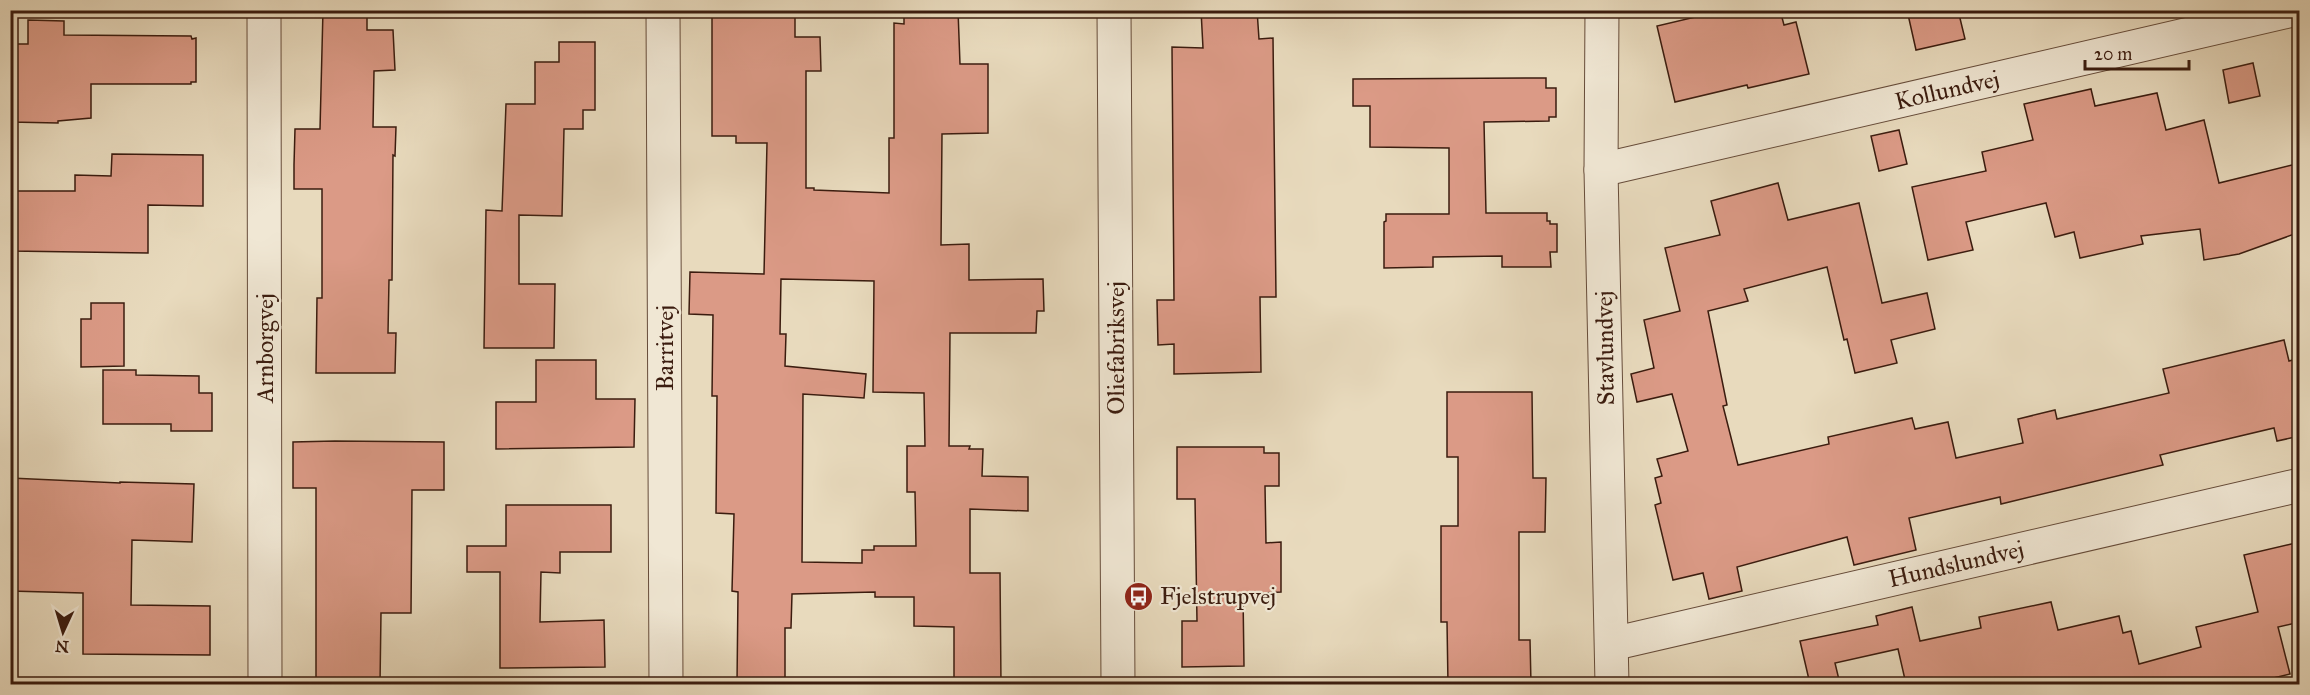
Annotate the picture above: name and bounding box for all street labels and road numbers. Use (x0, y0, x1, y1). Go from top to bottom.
street label: Kollundvej (1892, 63, 2002, 117)
street label: Oliefabriksvej (1101, 281, 1131, 415)
street label: Stavlundvej (1589, 290, 1621, 406)
street label: Arnborgvej (250, 293, 280, 404)
street label: Barritvej (650, 305, 680, 391)
street label: Hundslundvej (1885, 534, 2027, 594)

